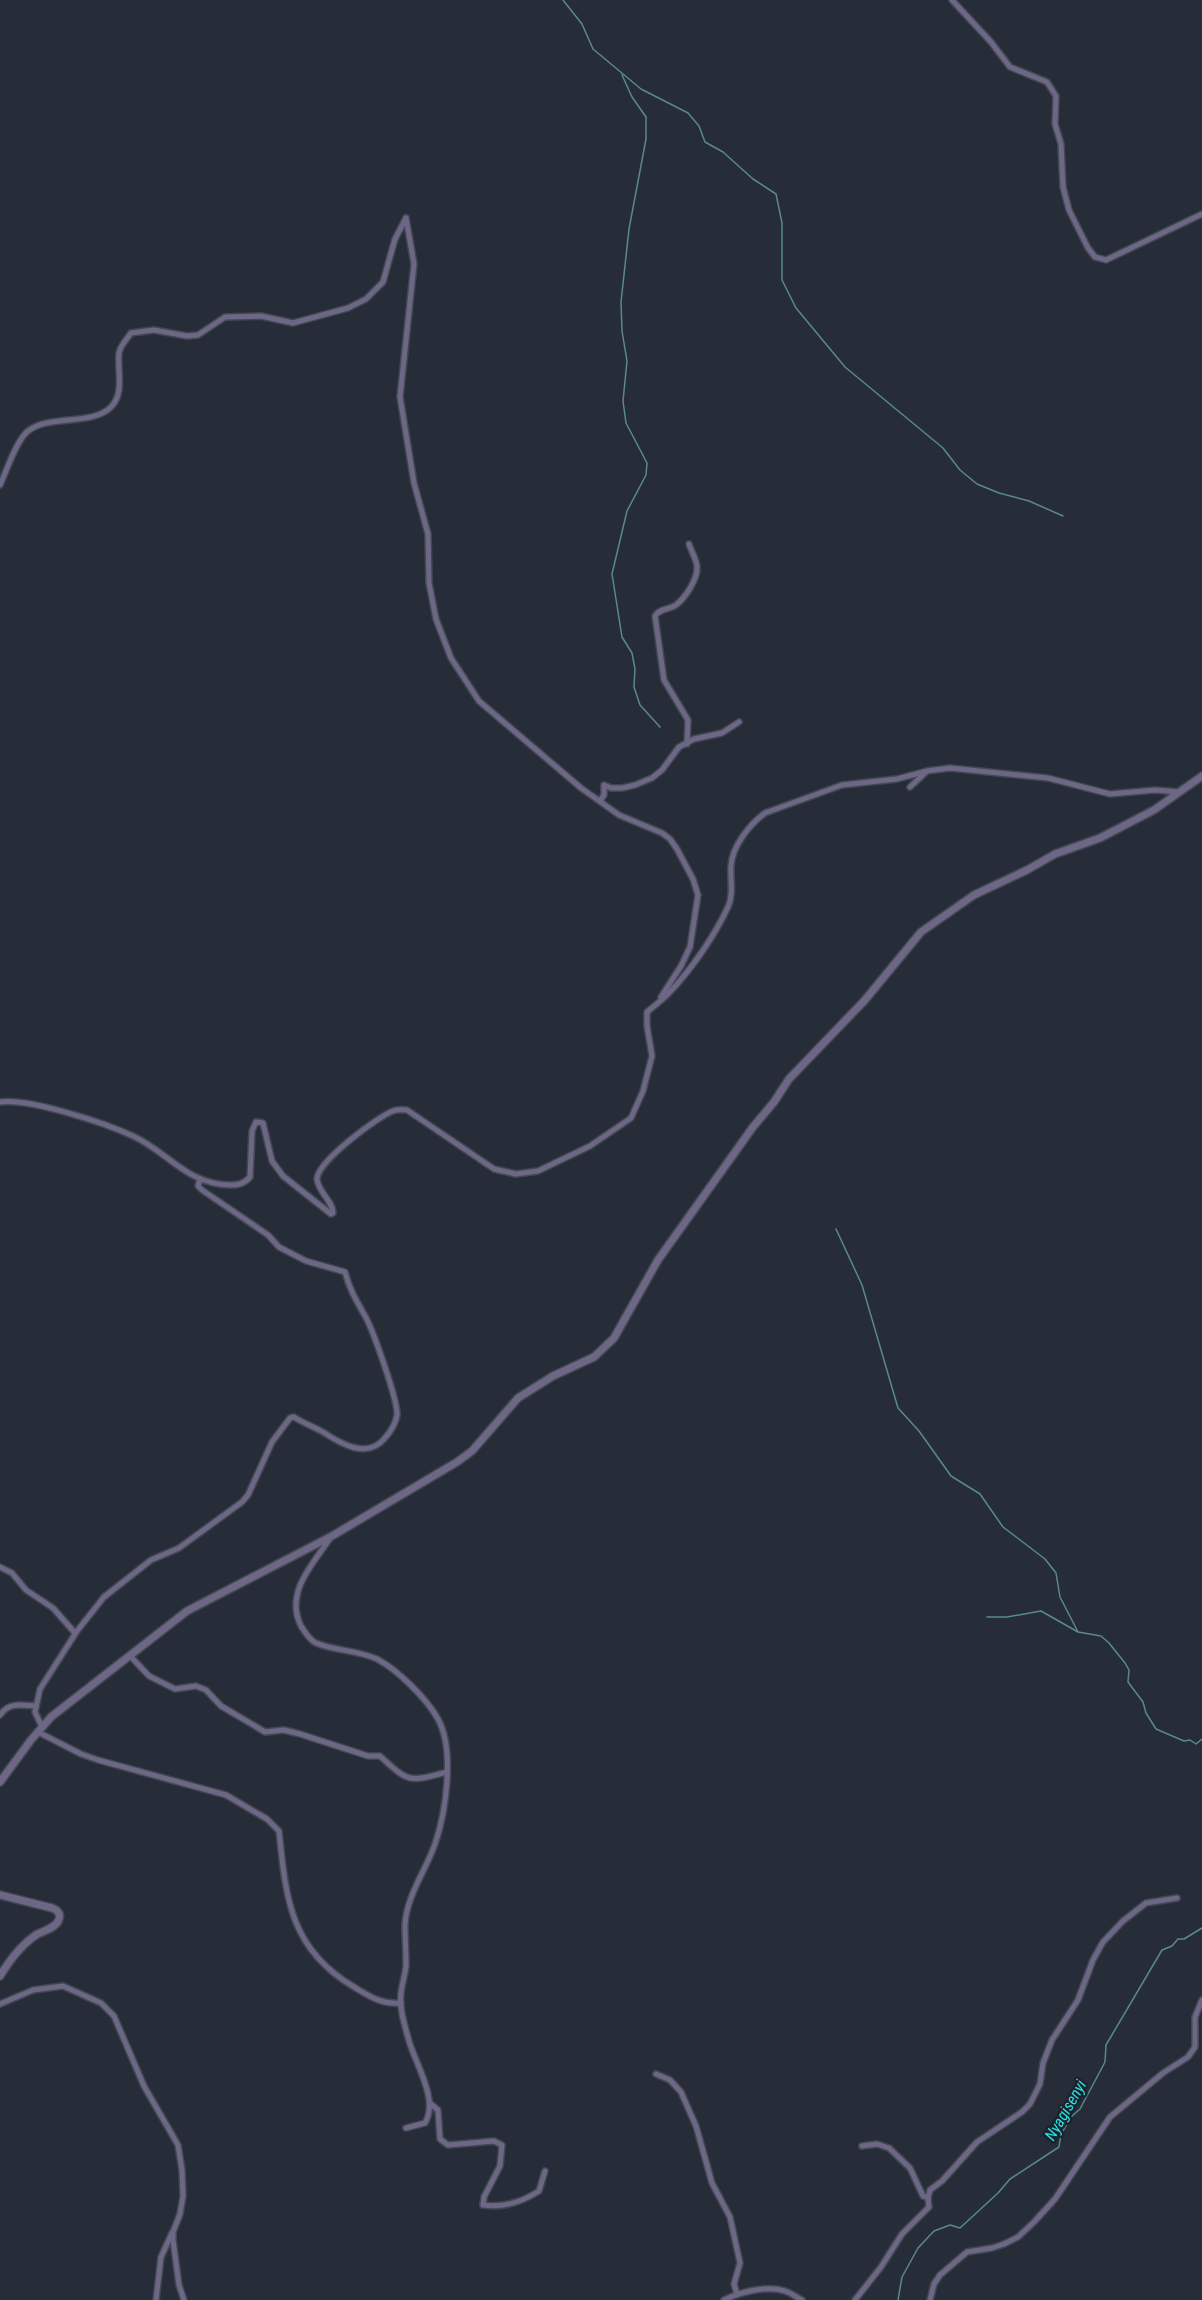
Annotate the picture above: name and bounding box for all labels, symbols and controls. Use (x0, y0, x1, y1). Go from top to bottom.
water label: Nyagisenyi (1041, 2076, 1091, 2144)

